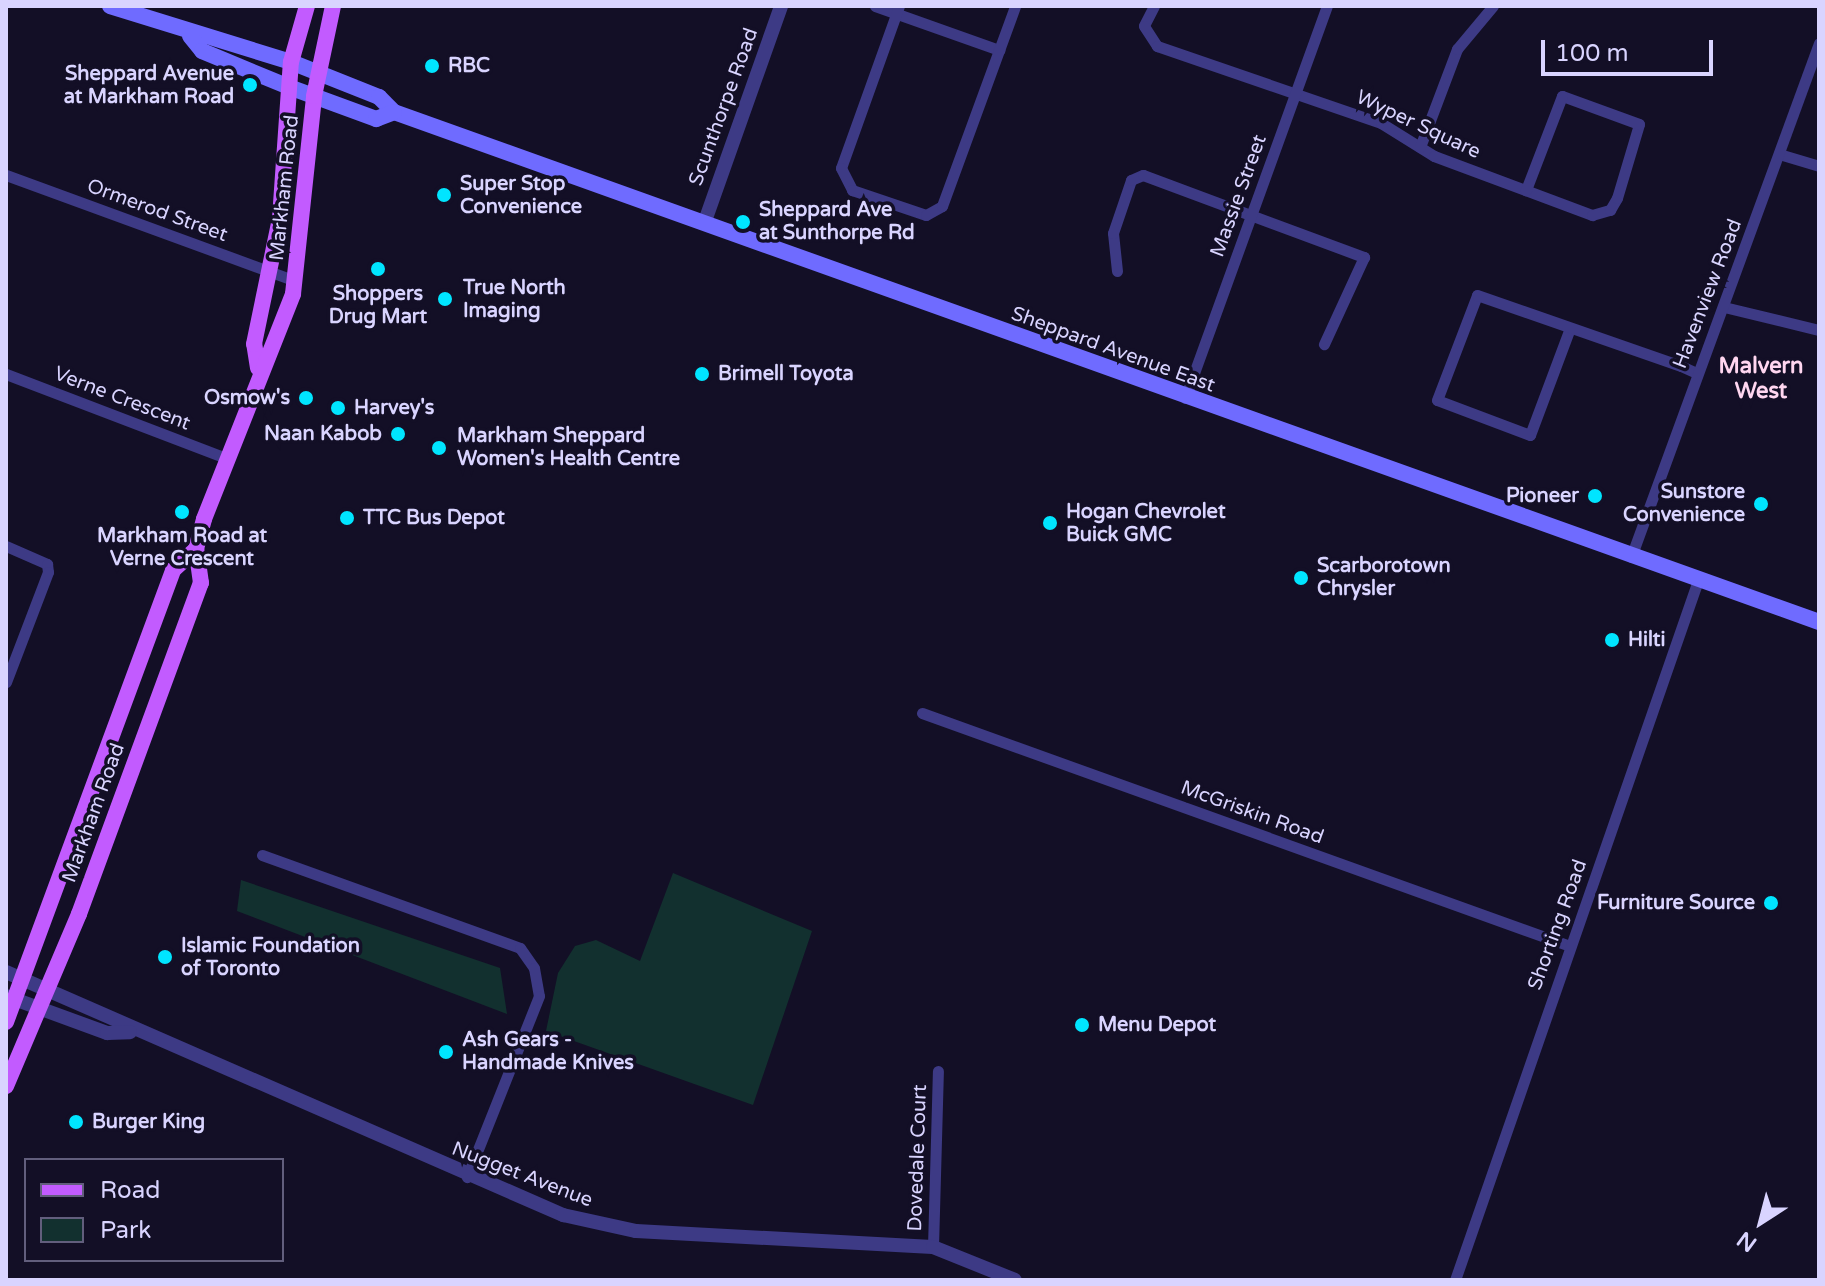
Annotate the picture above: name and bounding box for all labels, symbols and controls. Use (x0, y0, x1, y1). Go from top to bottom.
scale bar (1545, 24, 1717, 74)
street label: Scunthorpe Road (684, 25, 764, 189)
text: 100 m (1555, 39, 1629, 68)
place label: RBC (448, 54, 490, 78)
marker: RBC (423, 57, 441, 75)
place label: Sheppard Avenue at Markham Road (64, 62, 234, 109)
marker: Sheppard Avenue at Markham Road (241, 76, 259, 94)
street label: Wyper Square (1352, 86, 1484, 164)
street label: Markham Road (265, 114, 305, 262)
street label: Massie Street (1206, 132, 1272, 260)
place label: Super Stop Convenience (460, 172, 582, 219)
street label: Ormerod Street (83, 174, 231, 248)
marker: Super Stop Convenience (435, 186, 453, 204)
place label: Sheppard Ave at Sunthorpe Rd (759, 198, 915, 245)
marker: Sheppard Ave at Sunthorpe Rd (734, 213, 752, 231)
street label: Havenview Road (1668, 216, 1748, 372)
marker: Shoppers Drug Mart (369, 260, 387, 278)
place label: True North Imaging (463, 276, 566, 323)
place label: Shoppers Drug Mart (329, 282, 427, 329)
marker: True North Imaging (434, 288, 456, 310)
street label: Sheppard Avenue East (1008, 302, 1218, 398)
district label: Malvern West (1719, 353, 1803, 404)
street label: Verne Crescent (50, 362, 194, 436)
place label: Brimell Toyota (718, 362, 854, 386)
marker: Brimell Toyota (693, 365, 711, 383)
place label: Osmow's (204, 386, 290, 410)
marker: Osmow's (297, 389, 315, 407)
place label: Harvey's (354, 396, 434, 420)
marker: Harvey's (329, 399, 347, 417)
place label: Naan Kabob (264, 422, 382, 446)
place label: Markham Sheppard Women's Health Centre (457, 424, 680, 471)
marker: Naan Kabob (389, 425, 407, 443)
marker: Markham Sheppard Women's Health Centre (428, 437, 450, 459)
place label: Sunstore Convenience (1623, 480, 1745, 527)
place label: Pioneer (1506, 484, 1579, 508)
marker: Pioneer (1586, 487, 1604, 505)
marker: Sunstore Convenience (1752, 495, 1770, 513)
place label: Hogan Chevrolet Buick GMC (1066, 500, 1226, 547)
marker: Markham Road at Verne Crescent (173, 503, 191, 521)
place label: TTC Bus Depot (363, 506, 505, 530)
marker: TTC Bus Depot (338, 509, 356, 527)
marker: Hogan Chevrolet Buick GMC (1041, 514, 1059, 532)
place label: Markham Road at Verne Crescent (97, 524, 267, 571)
place label: Scarborotown Chrysler (1317, 554, 1451, 601)
marker: Scarborotown Chrysler (1292, 569, 1310, 587)
place label: Hilti (1628, 628, 1665, 652)
marker: Hilti (1603, 631, 1621, 649)
street label: Markham Road (58, 740, 130, 886)
street label: McGriskin Road (1177, 776, 1327, 850)
street label: Shorting Road (1523, 857, 1593, 993)
place label: Furniture Source (1597, 891, 1755, 915)
marker: Furniture Source (1762, 894, 1780, 912)
place label: Islamic Foundation of Toronto (181, 934, 360, 981)
marker: Islamic Foundation of Toronto (156, 948, 174, 966)
place label: Menu Depot (1098, 1013, 1216, 1037)
marker: Menu Depot (1073, 1016, 1091, 1034)
place label: Ash Gears - Handmade Knives (462, 1028, 634, 1075)
marker: Ash Gears - Handmade Knives (437, 1043, 455, 1061)
street label: Dovedale Court (903, 1084, 933, 1232)
place label: Burger King (92, 1110, 205, 1134)
marker: Burger King (67, 1113, 85, 1131)
street label: Nugget Avenue (448, 1137, 596, 1213)
legend (24, 1158, 284, 1262)
text: Road (100, 1176, 160, 1205)
north arrow (1721, 1182, 1801, 1262)
text: Park (100, 1216, 151, 1245)
text: N (1732, 1226, 1762, 1257)

